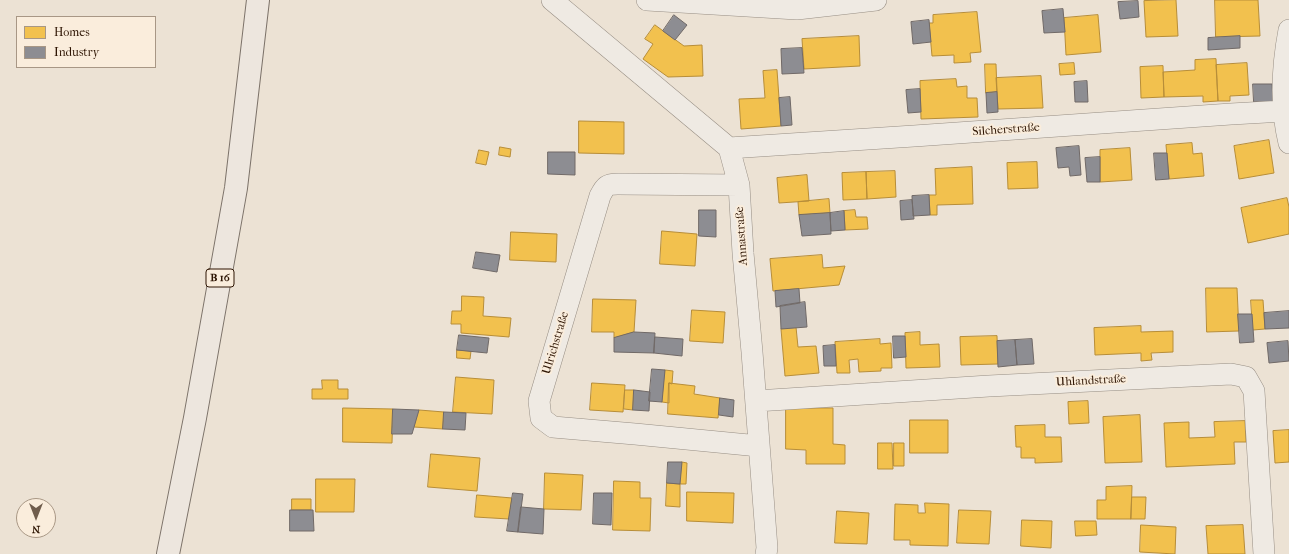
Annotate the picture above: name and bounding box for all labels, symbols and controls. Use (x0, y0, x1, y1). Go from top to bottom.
legend (16, 16, 156, 68)
text: Homes (54, 25, 90, 39)
text: Industry (54, 45, 99, 59)
street label: Silcherstraße (972, 120, 1040, 140)
street label: Annastraße (733, 206, 751, 266)
road number: B 16 (206, 269, 234, 287)
street label: Ulrichstraße (540, 310, 572, 376)
street label: Uhlandstraße (1056, 372, 1126, 390)
north arrow (16, 498, 56, 538)
text: N (32, 523, 40, 536)

